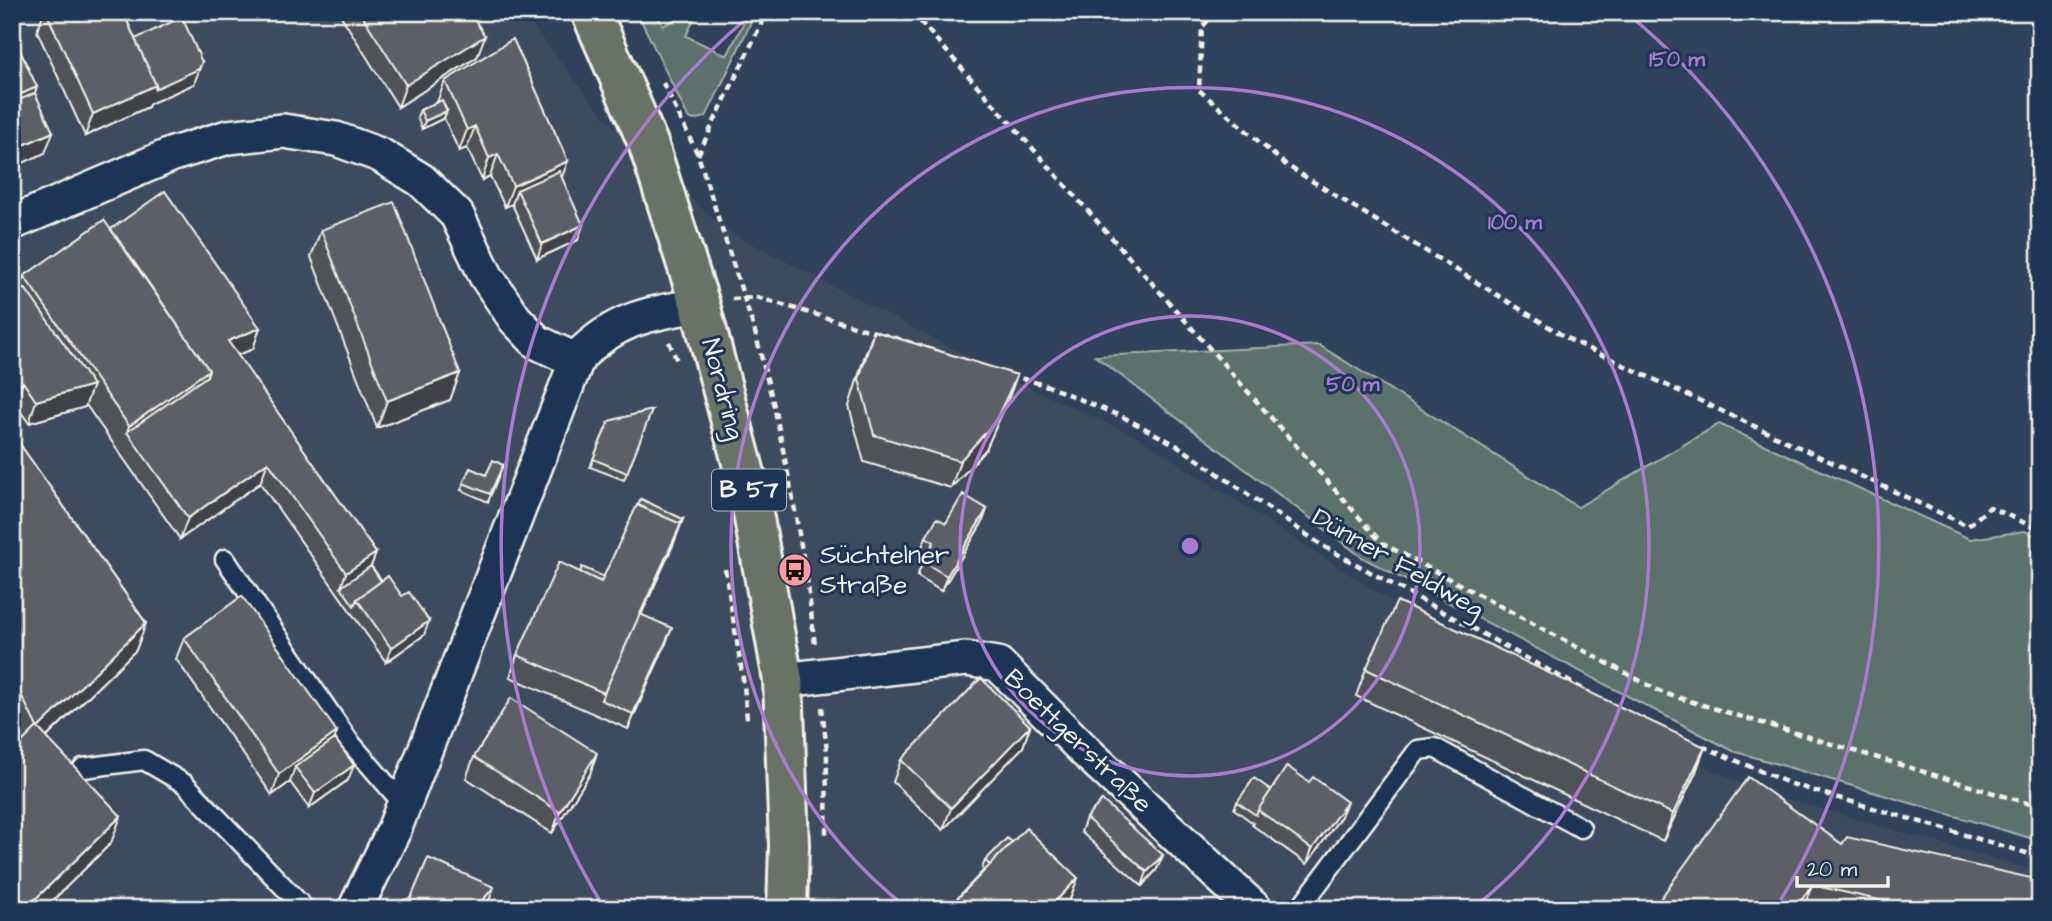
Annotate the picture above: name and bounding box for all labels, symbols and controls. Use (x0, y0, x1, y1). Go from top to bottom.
text: 150 m (1649, 45, 1705, 74)
text: 100 m (1488, 208, 1543, 237)
street label: Nordring (690, 334, 754, 444)
text: 50 m (1327, 370, 1380, 399)
road number: B 57 (712, 470, 786, 510)
street label: Dünner Feldweg (1304, 499, 1491, 629)
centre of rings (1178, 534, 1202, 558)
place label: Süchtelner Straße (820, 537, 949, 603)
bus stop icon: Süchtelner Straße (776, 551, 814, 589)
street label: Boettgerstraße (994, 661, 1160, 823)
scale bar (1797, 844, 1888, 888)
text: 20 m (1807, 855, 1858, 884)

